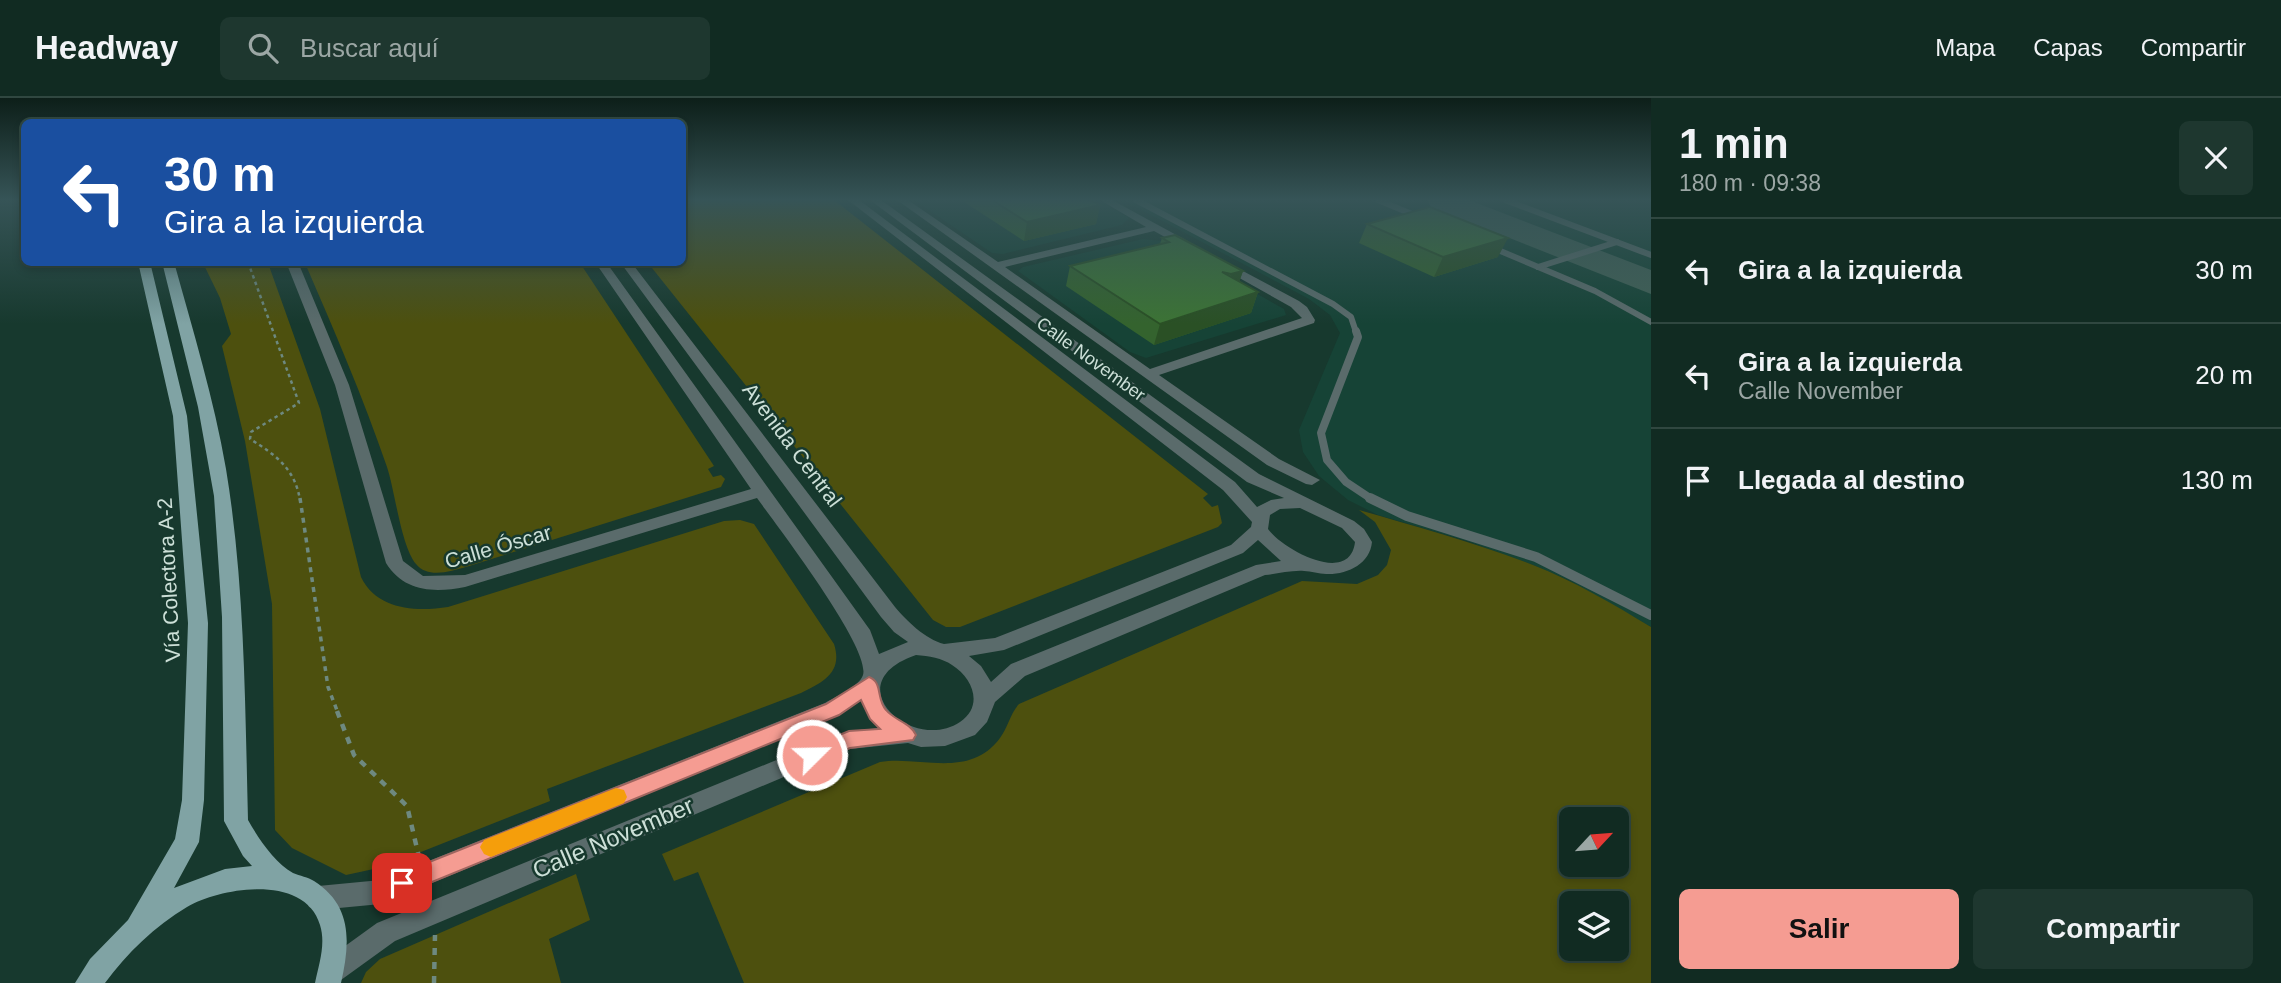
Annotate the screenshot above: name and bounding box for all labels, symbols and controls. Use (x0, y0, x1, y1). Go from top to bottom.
search box (220, 17, 710, 80)
text: Headway (35, 29, 178, 66)
icon: search (244, 29, 282, 67)
text: Buscar aquí (300, 33, 439, 63)
text: Mapa (1935, 34, 1995, 61)
text: Capas (2033, 34, 2103, 61)
text: Compartir (2141, 34, 2246, 61)
text: 1 min (1679, 120, 1789, 167)
button: close (2179, 121, 2253, 195)
icon: left (49, 147, 140, 238)
text: 30 m (164, 147, 276, 201)
text: 180 m · 09:38 (1679, 170, 1821, 196)
text: Gira a la izquierda (164, 204, 424, 240)
icon: left (1679, 252, 1717, 290)
text: Gira a la izquierda (1738, 255, 1962, 285)
text: 30 m (2195, 255, 2253, 285)
street label: Calle November (1033, 313, 1149, 405)
text: Gira a la izquierda (1738, 347, 1962, 377)
icon: left (1679, 357, 1717, 395)
text: 20 m (2195, 360, 2253, 390)
street label: Avenida Central (738, 378, 846, 511)
text: Calle November (1738, 378, 1903, 404)
icon: arrive (1679, 462, 1717, 500)
text: Llegada al destino (1738, 465, 1965, 495)
text: 130 m (2181, 465, 2253, 495)
street label: Vía Colectora A-2 (153, 497, 184, 663)
street label: Calle Óscar (442, 520, 554, 573)
position arrow (775, 718, 849, 792)
street label: Calle November (528, 791, 697, 884)
north arrow (1559, 807, 1629, 877)
map controls (1559, 807, 1629, 961)
pin (372, 853, 432, 913)
icon: arrive (383, 864, 421, 902)
button: Salir (1679, 889, 1959, 969)
button: Compartir (1973, 889, 2253, 969)
button: layers (1559, 891, 1629, 961)

